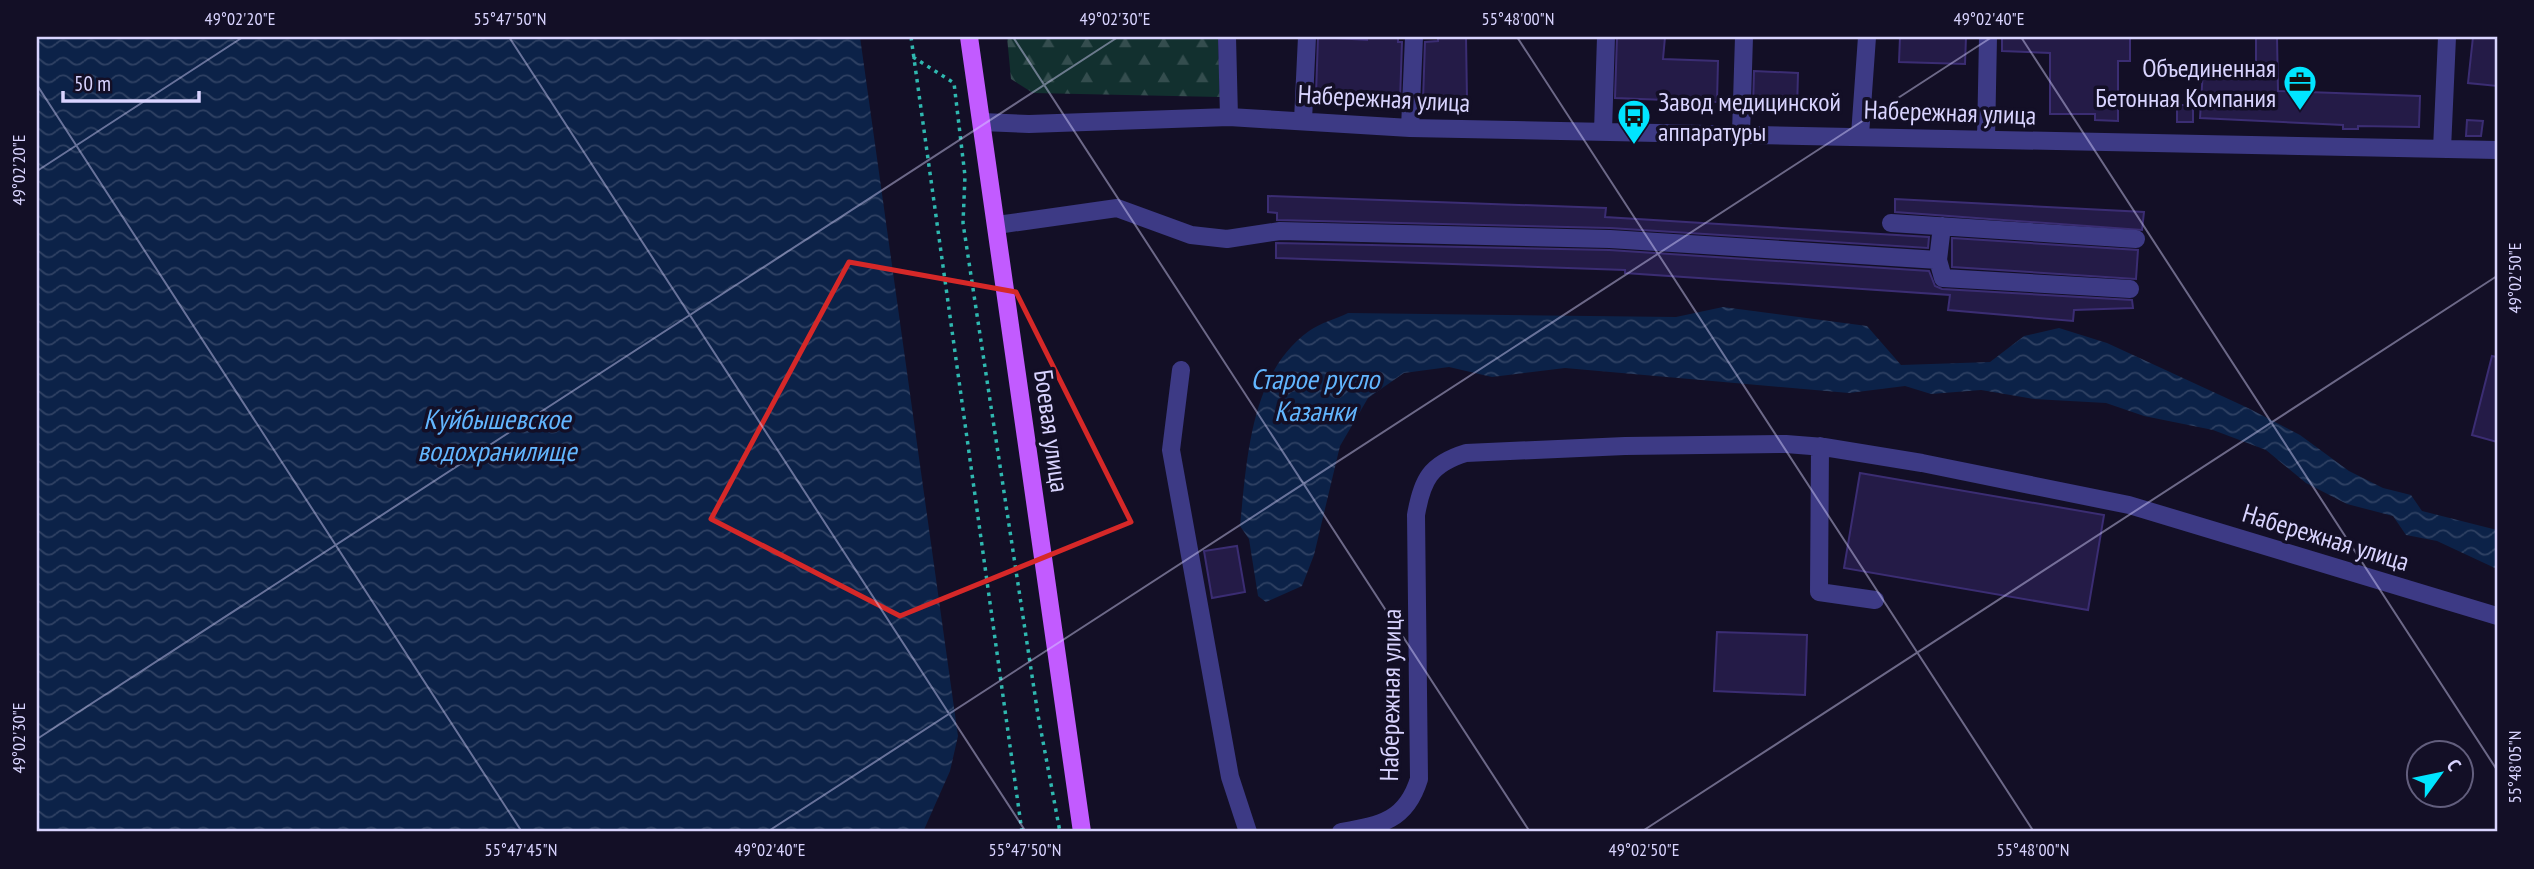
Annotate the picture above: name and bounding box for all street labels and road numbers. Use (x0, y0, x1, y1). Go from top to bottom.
street label: Набережная улица (1297, 77, 1471, 119)
street label: Набережная улица (1863, 92, 2037, 132)
street label: Боевая улица (1027, 368, 1077, 494)
street label: Набережная улица (2239, 496, 2413, 578)
street label: Набережная улица (1372, 608, 1408, 782)

